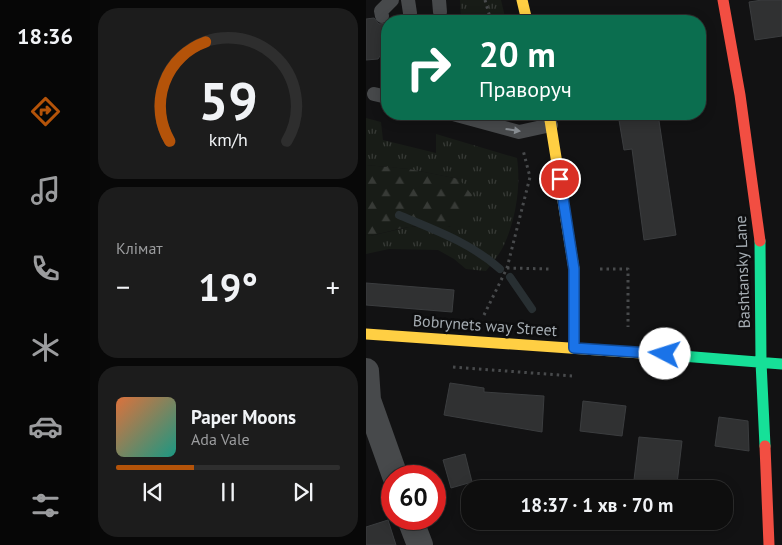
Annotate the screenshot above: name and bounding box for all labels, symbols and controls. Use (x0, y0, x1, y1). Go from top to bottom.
text: 18:36 (17, 22, 73, 50)
text: 20 m (479, 31, 556, 77)
icon: right (396, 35, 461, 100)
text: 59 (199, 67, 257, 134)
text: Праворуч (479, 75, 572, 103)
icon: directions (28, 94, 63, 129)
one-way arrow (506, 127, 522, 135)
text: km/h (208, 128, 248, 151)
pin (539, 158, 581, 200)
icon: arrive (546, 165, 574, 193)
icon: music (28, 173, 63, 208)
street label: Bashtansky Lane (730, 215, 754, 329)
text: Клімат (116, 238, 163, 258)
icon: phone (28, 251, 63, 286)
text: 19° (198, 262, 258, 311)
text: − (116, 268, 130, 305)
text: + (326, 268, 340, 305)
street label: Bobrynets way Street (412, 310, 558, 340)
position arrow (638, 327, 690, 379)
icon: climate (28, 330, 63, 365)
text: Paper Moons (191, 405, 296, 429)
icon: car (28, 409, 63, 444)
text: Ada Vale (191, 429, 250, 449)
speed limit sign: 60 (381, 465, 446, 530)
icon: previous (139, 478, 167, 506)
icon: pause (214, 478, 242, 506)
icon: next (289, 478, 317, 506)
icon: filters (28, 488, 63, 523)
text: 18:37 · 1 хв · 70 m (521, 493, 673, 517)

